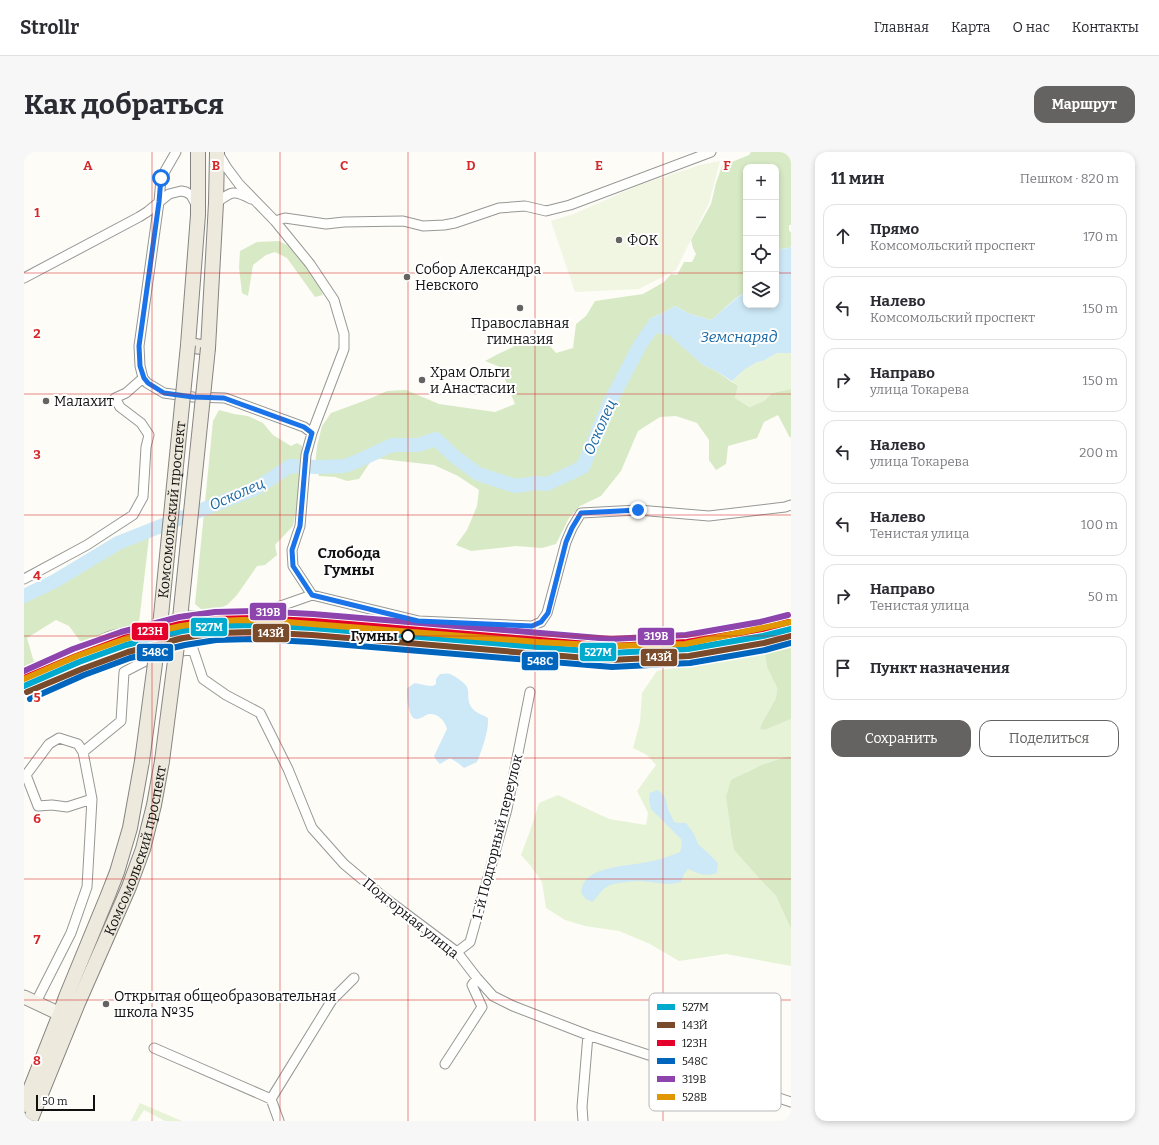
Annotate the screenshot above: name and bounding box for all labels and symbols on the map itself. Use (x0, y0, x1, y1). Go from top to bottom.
text: A (83, 158, 93, 173)
text: B (212, 158, 220, 173)
text: C (340, 158, 348, 173)
text: D (466, 158, 476, 173)
text: E (595, 158, 603, 173)
text: F (723, 158, 731, 173)
route start (152, 169, 170, 187)
text: 1 (34, 205, 40, 220)
place label: ФОК (627, 232, 659, 249)
marker: ФОК (614, 235, 624, 245)
place label: Собор Александра Невского (415, 261, 542, 294)
marker: Собор Александра Невского (402, 272, 412, 282)
marker: Православная гимназия (515, 303, 525, 313)
place label: Православная гимназия (471, 315, 570, 348)
text: 2 (33, 326, 41, 341)
water label: Земснаряд (700, 328, 778, 346)
place label: Храм Ольги и Анастасии (430, 364, 516, 397)
marker: Храм Ольги и Анастасии (417, 375, 427, 385)
place label: Малахит (54, 393, 114, 410)
marker: Малахит (41, 396, 51, 406)
water label: Осколец (580, 396, 620, 458)
street label: Комсомольский проспект (155, 421, 189, 599)
text: 3 (33, 447, 41, 462)
water label: Осколец (206, 474, 268, 514)
route end (629, 501, 647, 519)
district label: Слобода Гумны (317, 544, 381, 579)
text: 4 (33, 568, 41, 583)
line badge: 319В (249, 602, 287, 621)
text: 319В (256, 606, 280, 619)
line badge: 527М (190, 617, 228, 637)
text: 527М (195, 621, 223, 634)
line badge: 123Н (131, 622, 169, 641)
line badge: 143Й (252, 623, 290, 643)
text: 123Н (137, 625, 163, 638)
text: 143Й (258, 627, 284, 640)
line badge: 319В (637, 627, 675, 646)
place label: Гумны (351, 628, 398, 645)
marker: Гумны (401, 629, 415, 643)
text: 319В (644, 630, 668, 643)
line badge: 527М (579, 642, 617, 662)
line badge: 548С (136, 643, 174, 662)
text: 548С (142, 646, 168, 659)
text: 527М (584, 646, 612, 659)
line badge: 143Й (640, 648, 678, 667)
line badge: 548С (521, 651, 559, 671)
text: 143Й (646, 651, 672, 664)
text: 548С (527, 655, 553, 668)
text: 5 (33, 690, 41, 705)
street label: 1-й Подгорный переулок (469, 752, 527, 922)
street label: Комсомольский проспект (101, 764, 170, 938)
text: 6 (33, 811, 41, 826)
street label: Подгорная улица (359, 875, 462, 962)
text: 7 (34, 932, 41, 947)
place label: Открытая общеобразовательная школа №35 (114, 988, 337, 1021)
legend (649, 993, 781, 1111)
marker: Открытая общеобразовательная школа №35 (101, 999, 111, 1009)
text: 527М (682, 1001, 709, 1014)
text: 143Й (682, 1019, 708, 1032)
text: 123Н (682, 1037, 707, 1050)
text: 8 (33, 1053, 41, 1068)
text: 548С (682, 1055, 708, 1068)
text: 319В (682, 1073, 706, 1086)
text: 528В (682, 1091, 707, 1104)
scale bar (36, 1093, 95, 1112)

